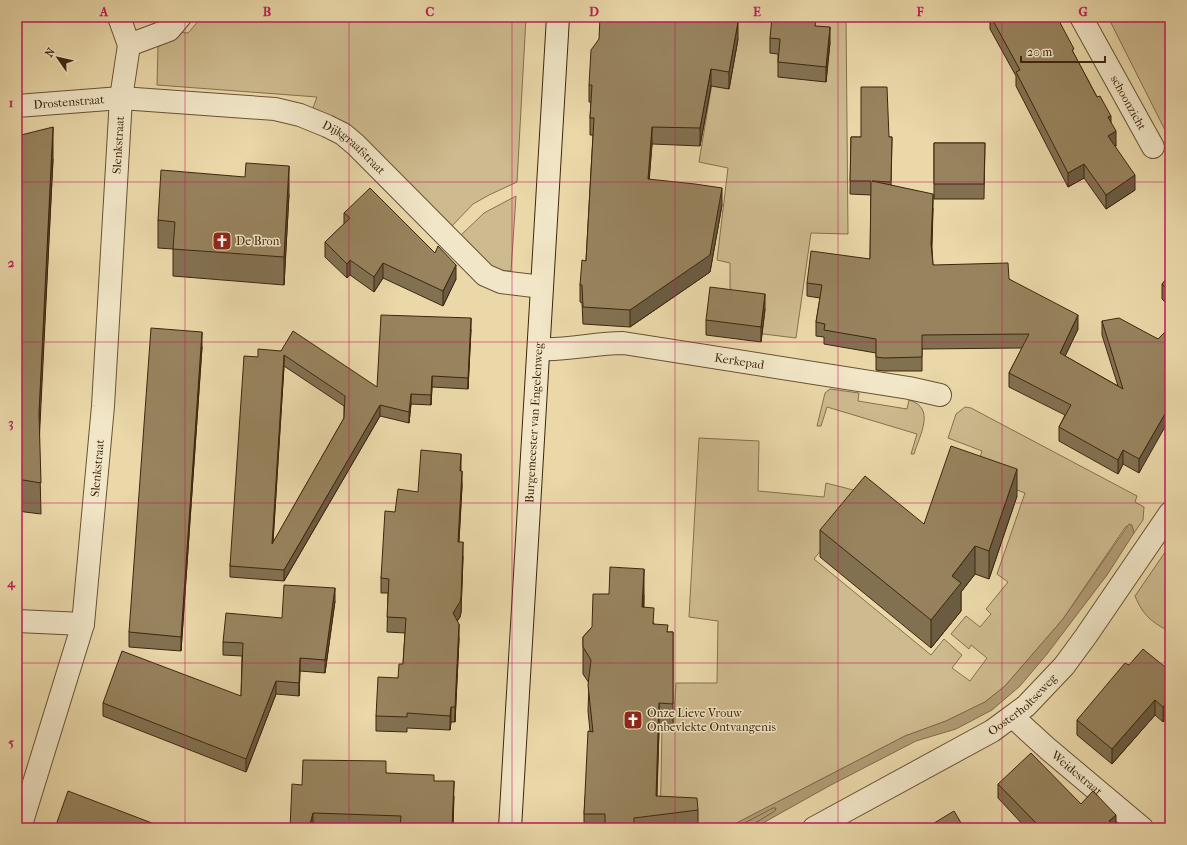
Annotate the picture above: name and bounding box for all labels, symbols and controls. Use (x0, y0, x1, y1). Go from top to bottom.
text: A (99, 4, 109, 19)
text: B (263, 4, 272, 19)
text: C (426, 4, 435, 19)
text: D (589, 4, 599, 19)
text: E (753, 4, 761, 19)
text: F (916, 4, 924, 19)
text: G (1078, 4, 1088, 19)
north arrow (38, 38, 78, 78)
scale bar (1021, 38, 1105, 64)
text: N (42, 45, 58, 60)
text: 20 m (1027, 45, 1052, 59)
street label: schoonzicht (1108, 73, 1150, 133)
street label: Drostenstraat (33, 92, 106, 112)
text: 1 (9, 95, 14, 110)
street label: Slenkstraat (110, 115, 127, 174)
street label: Dijkgraafstraat (320, 118, 389, 178)
church icon: De Bron (211, 230, 233, 252)
place label: De Bron (236, 234, 280, 248)
text: 2 (8, 255, 15, 270)
street label: Burgemeester van Engelenweg (522, 341, 546, 503)
street label: Kerkepad (713, 350, 766, 372)
text: 3 (8, 415, 14, 431)
street label: Slenkstraat (88, 438, 107, 498)
text: 4 (6, 575, 16, 591)
street label: Oosterholtseweg (985, 671, 1060, 739)
place label: Onze Lieve Vrouw Onbevlekte Ontvangenis (647, 706, 776, 734)
church icon: Onze Lieve Vrouw Onbevlekte Ontvangenis (622, 709, 644, 731)
text: 5 (8, 735, 14, 750)
street label: Weidestraat (1048, 747, 1106, 799)

